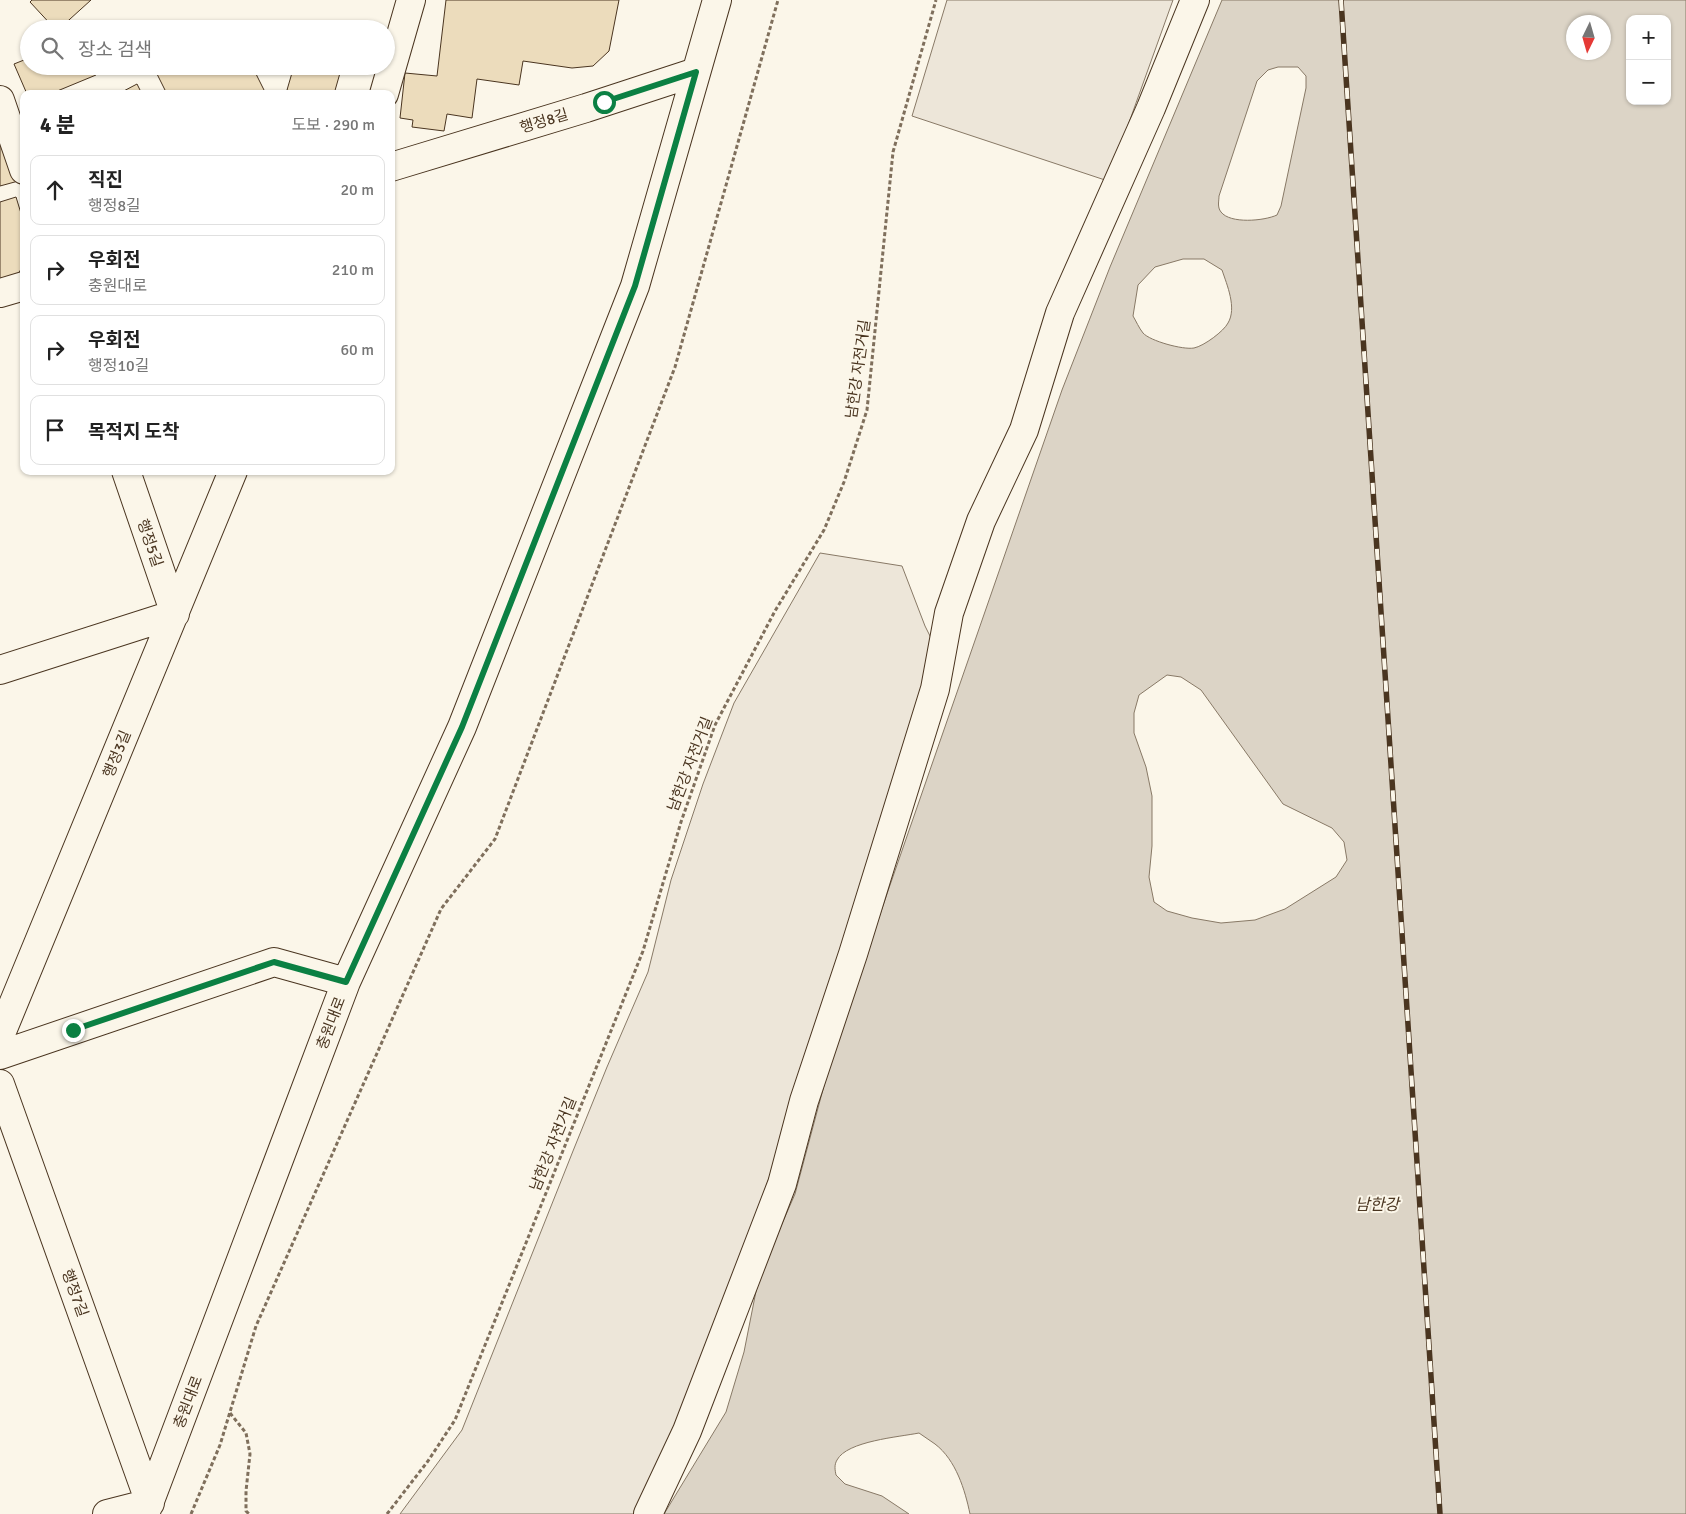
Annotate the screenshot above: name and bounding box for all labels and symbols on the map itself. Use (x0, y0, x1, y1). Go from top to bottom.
north arrow (1566, 15, 1611, 60)
route start (593, 91, 616, 114)
street label: 행정8길 (518, 105, 570, 137)
street label: 남한강 자전거길 (842, 318, 874, 420)
street label: 행정5길 (133, 517, 167, 569)
street label: 남한강 자전거길 (664, 714, 716, 814)
street label: 행정3길 (99, 728, 135, 780)
street label: 충원대로 (313, 994, 349, 1052)
route end (62, 1019, 85, 1042)
street label: 남한강 자전거길 (526, 1094, 580, 1194)
water label: 남한강 (1355, 1195, 1401, 1215)
street label: 행정7길 (58, 1267, 92, 1319)
street label: 충원대로 (170, 1373, 206, 1431)

